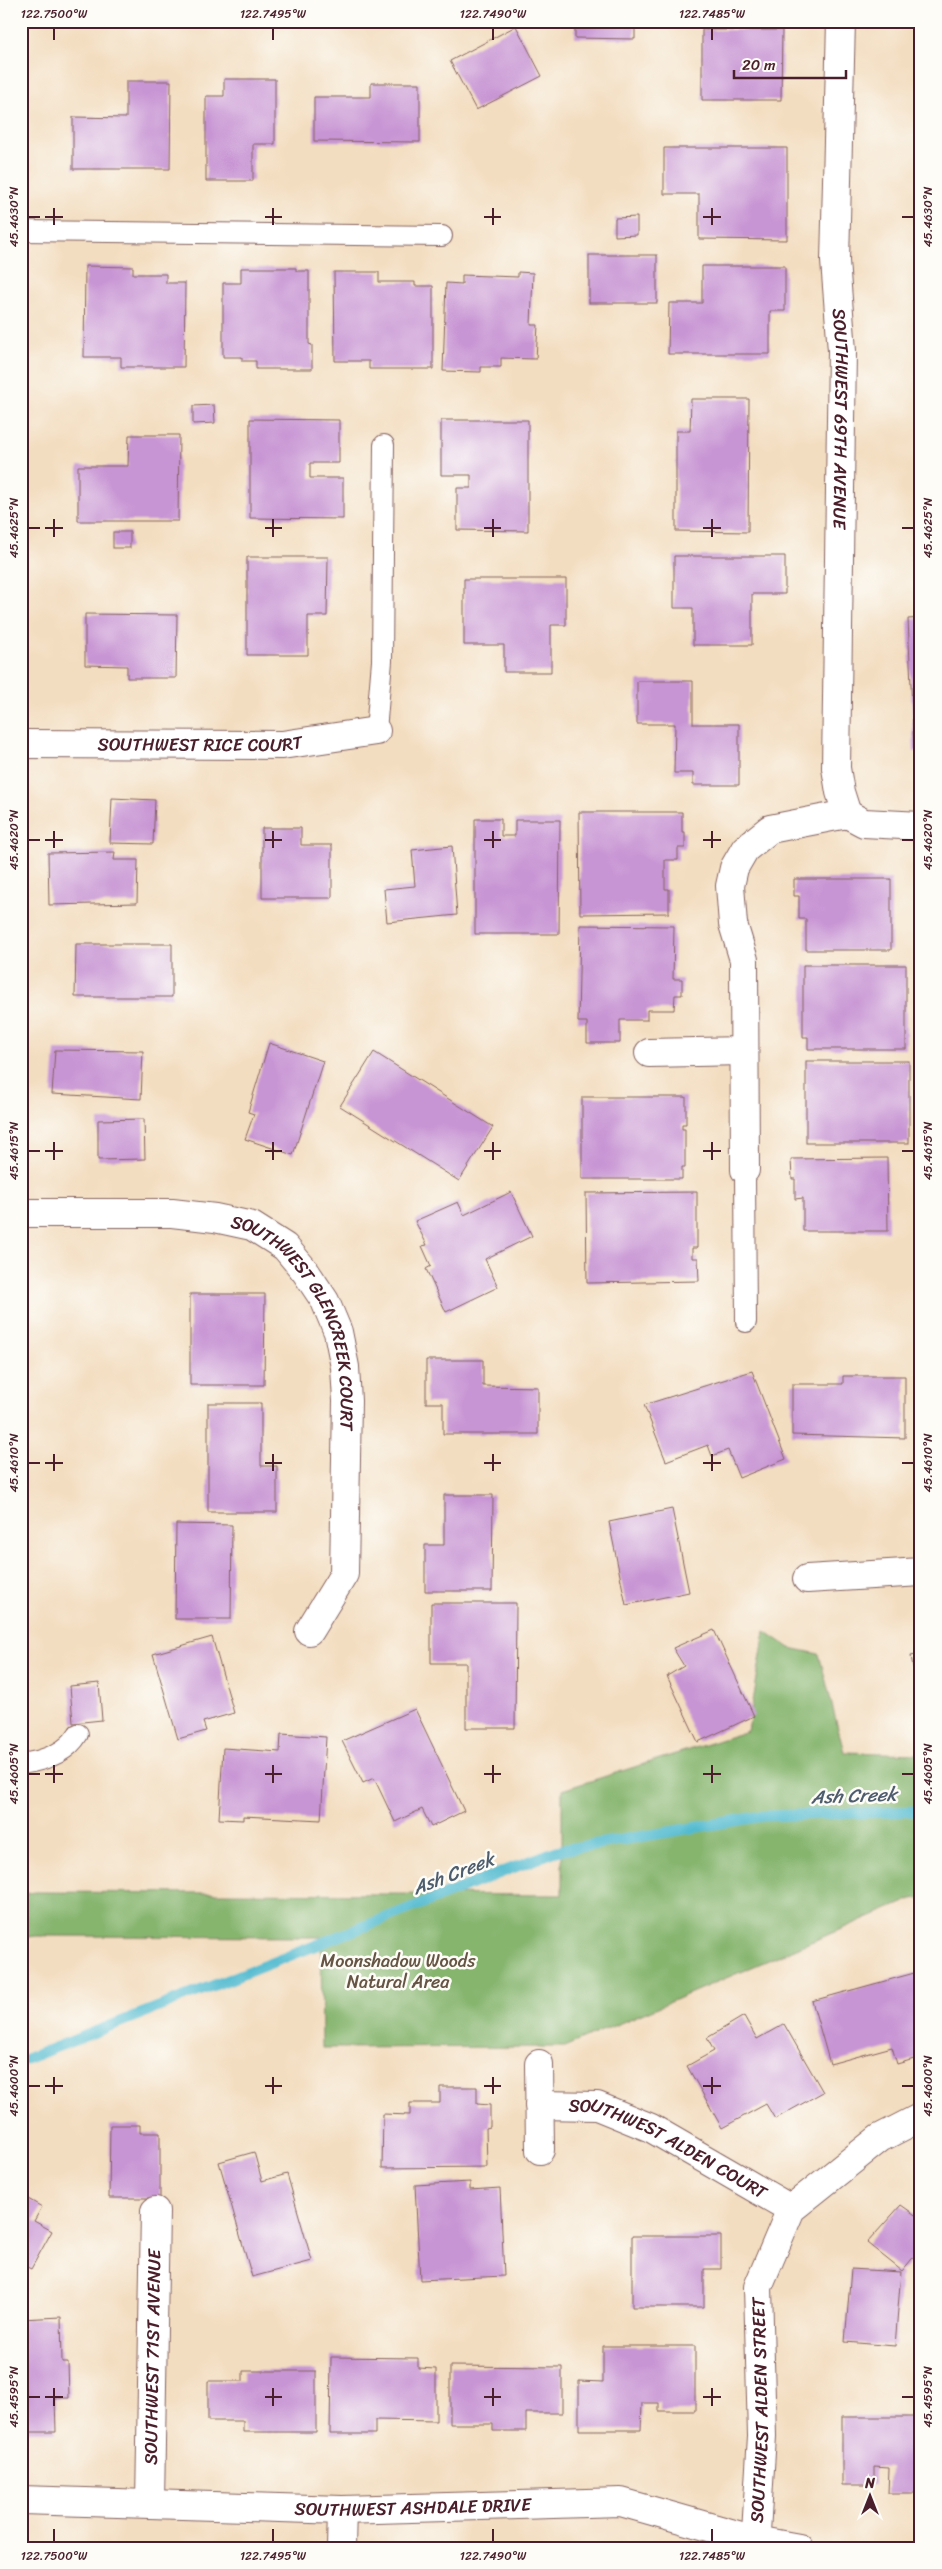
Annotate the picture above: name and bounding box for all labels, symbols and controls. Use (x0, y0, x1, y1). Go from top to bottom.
text: 122.7500°W (21, 3, 88, 25)
text: 122.7495°W (240, 3, 307, 25)
text: 122.7490°W (460, 3, 527, 25)
text: 122.7485°W (679, 3, 746, 25)
scale bar (734, 48, 847, 80)
text: 20 m (742, 52, 776, 78)
text: 45.4630°N (3, 186, 25, 247)
text: 45.4630°N (917, 186, 939, 247)
street label: SOUTHWEST 69TH AVENUE (823, 307, 858, 530)
text: 45.4625°N (3, 497, 25, 558)
text: 45.4625°N (917, 497, 939, 558)
street label: SOUTHWEST RICE COURT (98, 726, 306, 761)
text: 45.4620°N (3, 809, 25, 870)
text: 45.4620°N (917, 809, 939, 870)
text: 45.4615°N (3, 1121, 25, 1180)
text: 45.4615°N (917, 1121, 939, 1180)
street label: SOUTHWEST GLENCREEK COURT (228, 1206, 363, 1432)
text: 45.4610°N (3, 1433, 25, 1492)
text: 45.4610°N (917, 1433, 939, 1492)
text: 45.4605°N (3, 1743, 25, 1805)
text: 45.4605°N (917, 1743, 939, 1805)
water label: Ash Creek (810, 1777, 900, 1814)
water label: Ash Creek (406, 1842, 502, 1905)
park label: Moonshadow Woods Natural Area (321, 1945, 476, 1998)
text: 45.4600°N (3, 2055, 25, 2117)
text: 45.4600°N (917, 2055, 939, 2117)
street label: SOUTHWEST ALDEN COURT (568, 2089, 774, 2209)
street label: SOUTHWEST 71ST AVENUE (135, 2248, 170, 2465)
street label: SOUTHWEST ALDEN STREET (741, 2296, 778, 2524)
text: 45.4595°N (3, 2366, 25, 2428)
text: 45.4595°N (917, 2366, 939, 2428)
text: N (864, 2471, 875, 2496)
north arrow (844, 2472, 894, 2522)
street label: SOUTHWEST ASHDALE DRIVE (294, 2489, 533, 2526)
text: 122.7500°W (21, 2545, 88, 2567)
text: 122.7495°W (240, 2545, 307, 2567)
text: 122.7490°W (460, 2545, 527, 2567)
text: 122.7485°W (679, 2545, 746, 2567)

